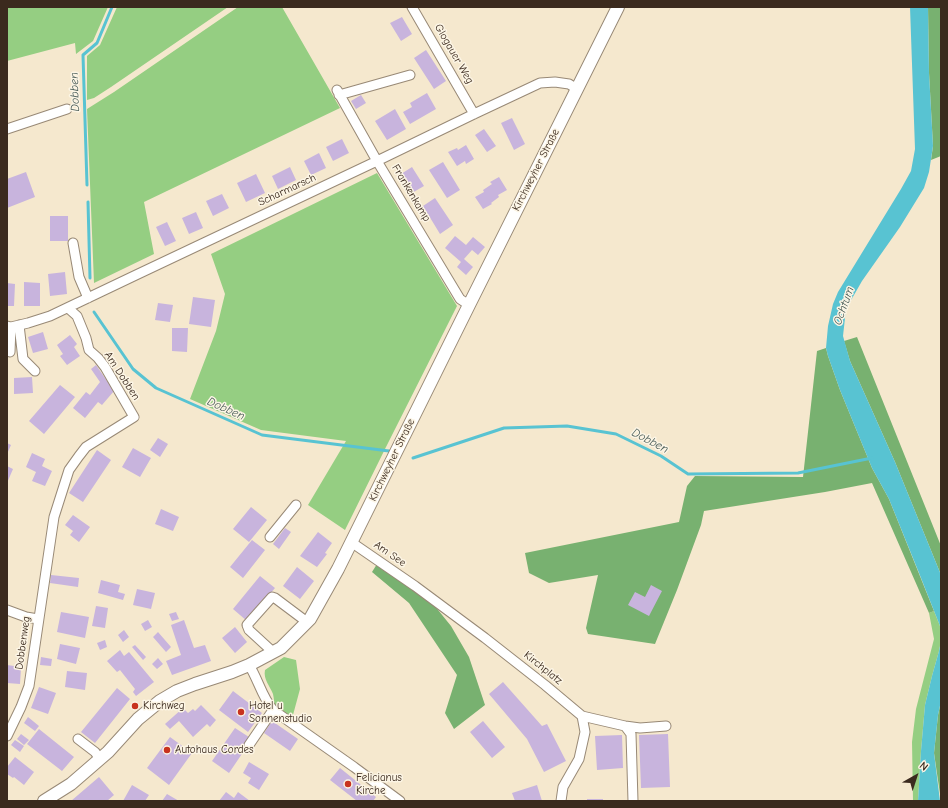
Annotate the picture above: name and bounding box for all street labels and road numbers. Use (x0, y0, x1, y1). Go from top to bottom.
street label: Glogauer Weg (432, 22, 476, 86)
street label: Kirchweyher Straße (510, 127, 562, 213)
street label: Frankenkamp (389, 162, 433, 224)
street label: Scharmarsch (256, 171, 318, 209)
street label: Am Dobben (101, 349, 143, 403)
street label: Kirchweyher Straße (366, 416, 418, 504)
street label: Am See (371, 538, 409, 570)
street label: Dobbenweg (13, 615, 33, 671)
street label: Kirchplatz (521, 648, 565, 688)

